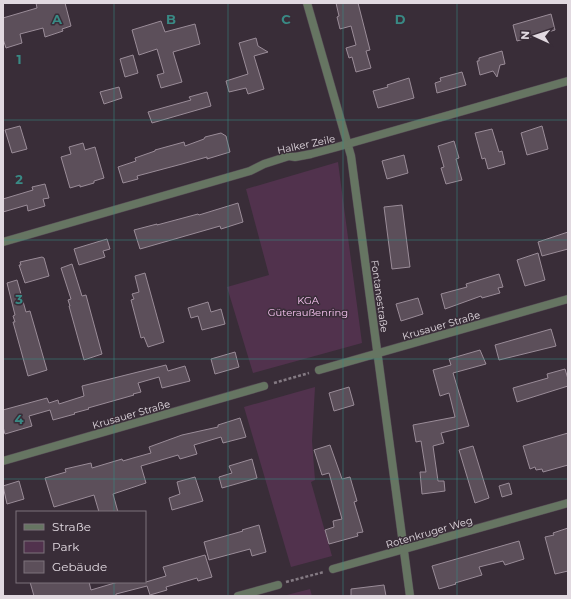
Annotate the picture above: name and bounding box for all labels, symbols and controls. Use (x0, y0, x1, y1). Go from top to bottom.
text: A (51, 11, 63, 27)
text: B (166, 11, 176, 27)
text: C (281, 11, 291, 27)
text: D (395, 11, 406, 27)
north arrow (515, 16, 555, 56)
text: N (518, 31, 532, 40)
text: 1 (16, 51, 22, 67)
street label: Halker Zeile (276, 132, 336, 157)
text: 2 (15, 171, 23, 187)
street label: Fontanestraße (368, 259, 391, 333)
text: 3 (14, 291, 23, 307)
park label: KGA Güteraußenring (268, 294, 348, 319)
street label: Krusauer Straße (401, 308, 482, 343)
street label: Krusauer Straße (91, 397, 172, 432)
text: 4 (15, 411, 24, 427)
legend (16, 511, 146, 583)
street label: Rotenkruger Weg (384, 514, 474, 551)
text: Straße (52, 519, 91, 534)
text: Park (52, 539, 80, 554)
text: Gebäude (52, 559, 107, 574)

